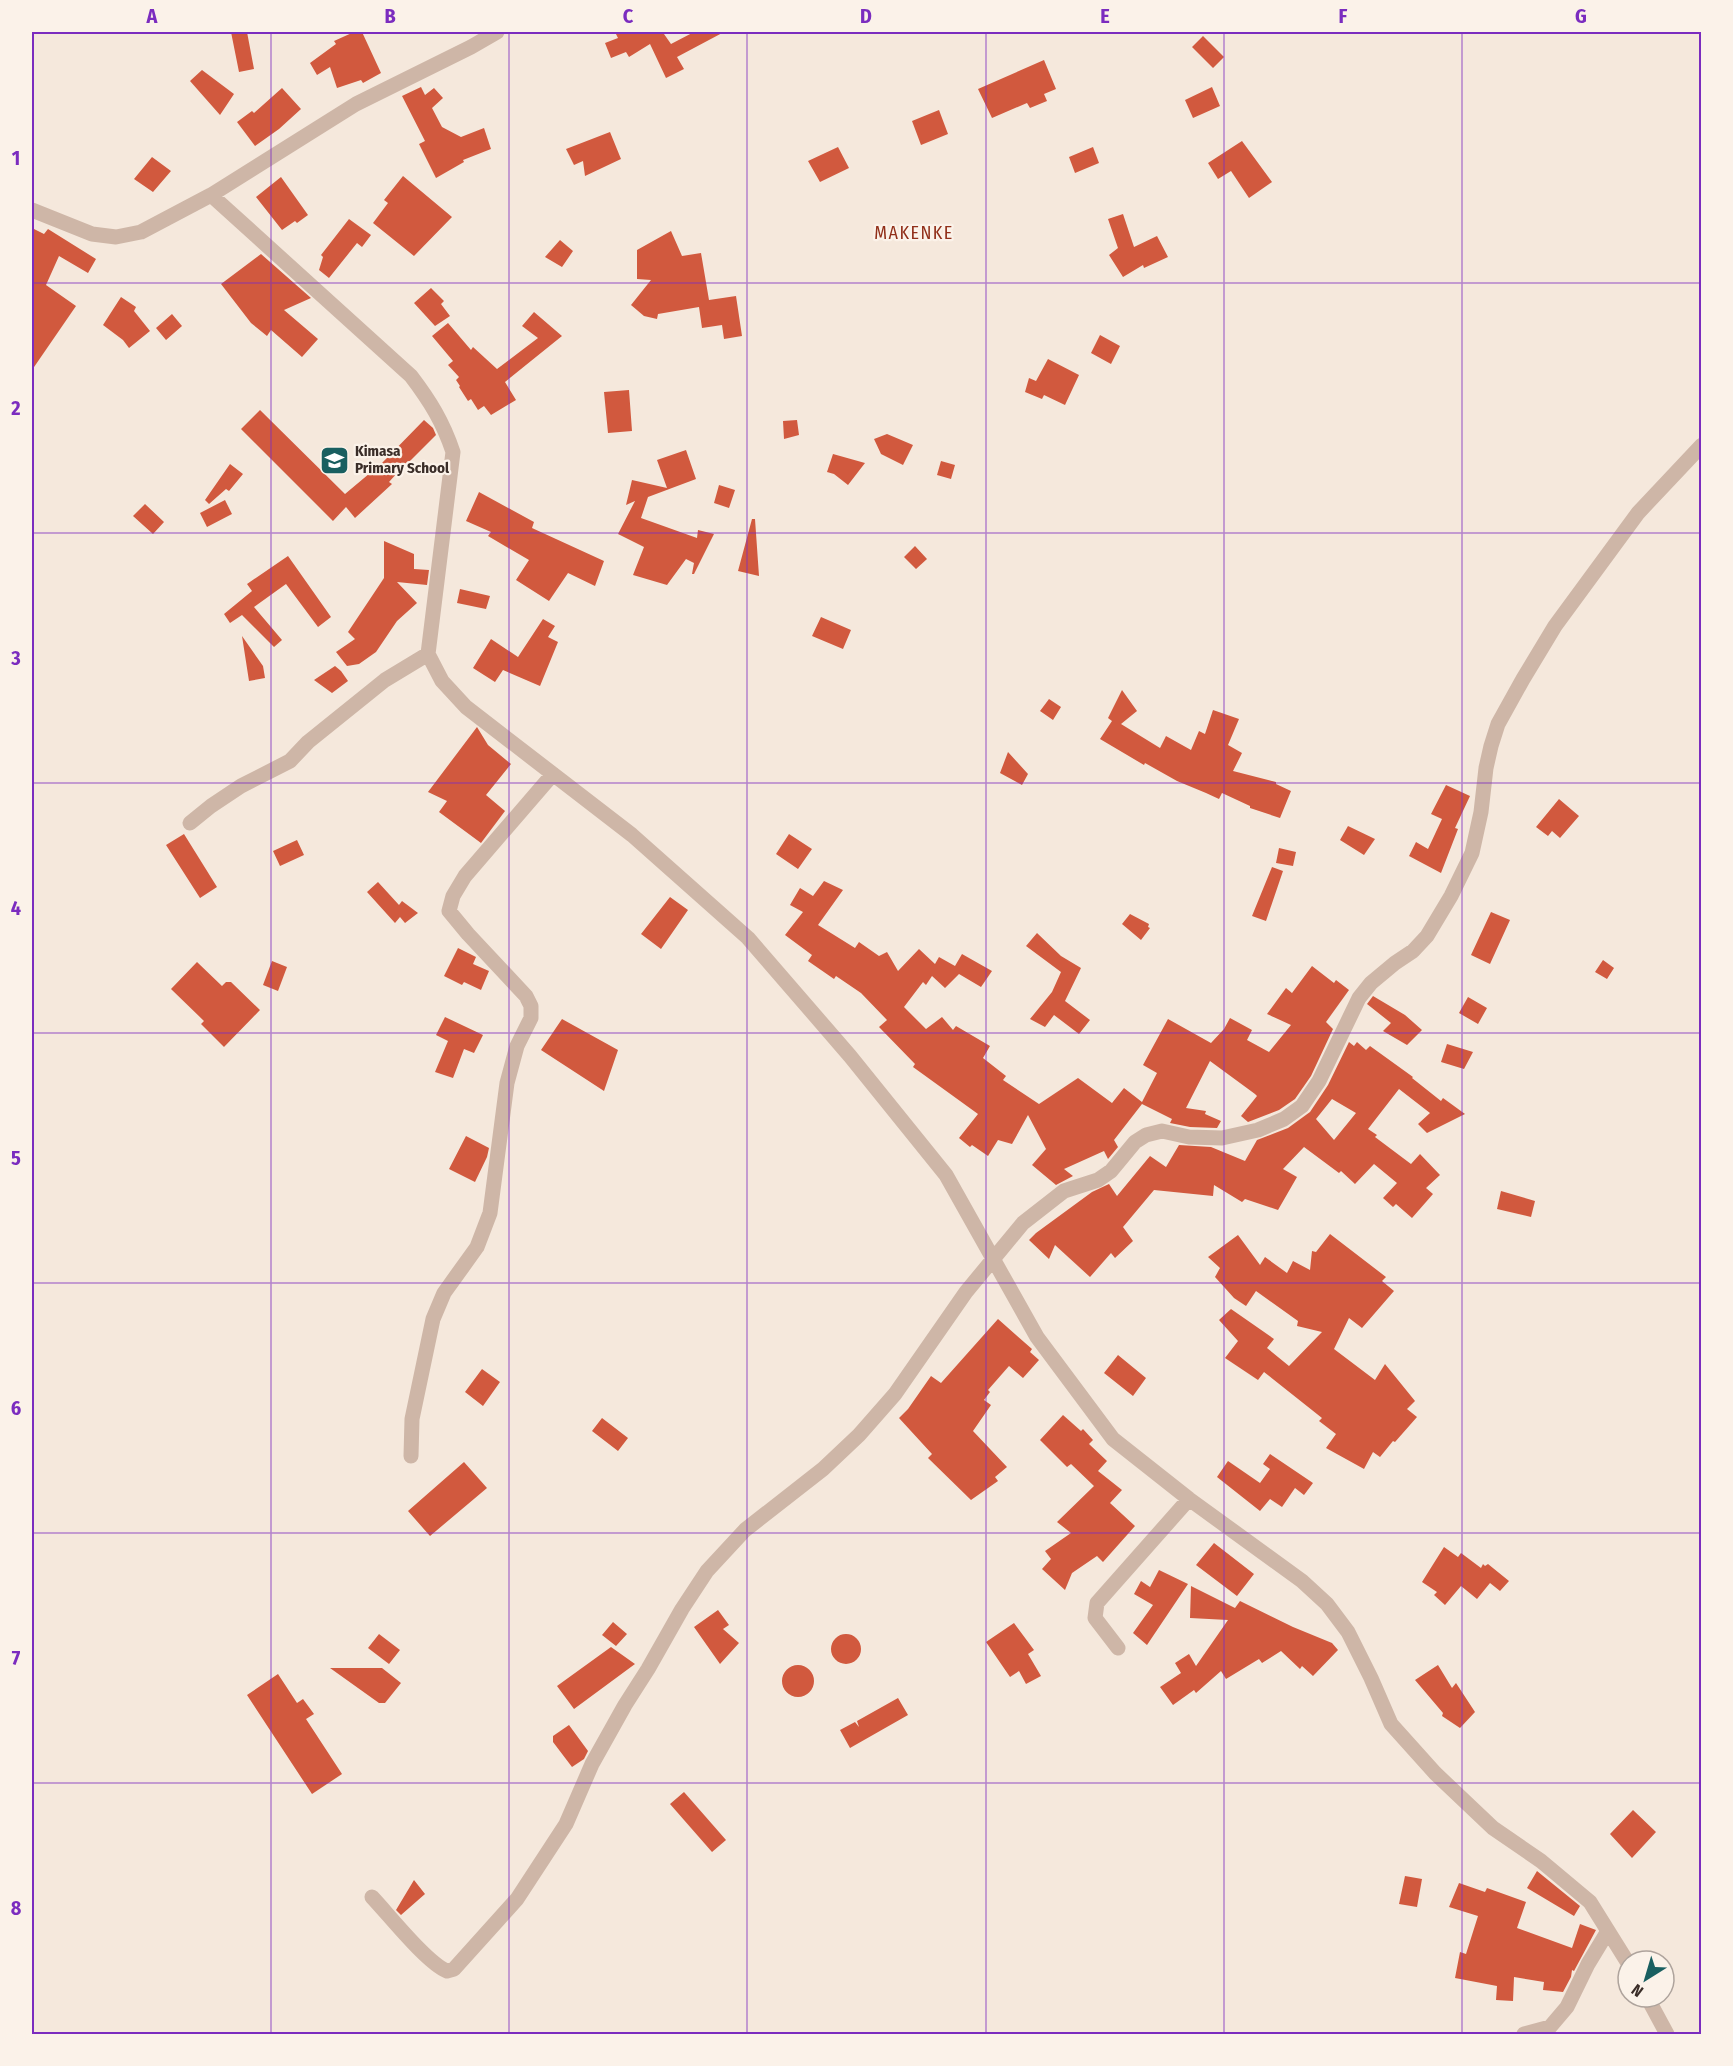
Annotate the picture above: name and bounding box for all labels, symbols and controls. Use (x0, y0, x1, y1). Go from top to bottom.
text: A (146, 4, 159, 28)
text: B (384, 4, 396, 28)
text: C (623, 4, 634, 28)
text: D (860, 4, 872, 28)
text: E (1100, 4, 1110, 28)
text: F (1339, 4, 1348, 28)
text: G (1575, 4, 1587, 28)
text: 1 (12, 146, 20, 170)
district label: MAKENKE (874, 222, 954, 244)
text: 2 (10, 396, 21, 420)
place label: Kimasa Primary School (355, 442, 450, 477)
school or university icon: Kimasa Primary School (318, 444, 350, 476)
text: 3 (10, 646, 21, 670)
text: 4 (11, 896, 21, 920)
text: 5 (11, 1146, 21, 1170)
text: 6 (11, 1396, 21, 1420)
text: 7 (12, 1646, 21, 1670)
text: 8 (11, 1896, 22, 1920)
north arrow (1616, 1949, 1676, 2009)
text: N (1628, 1980, 1647, 2001)

